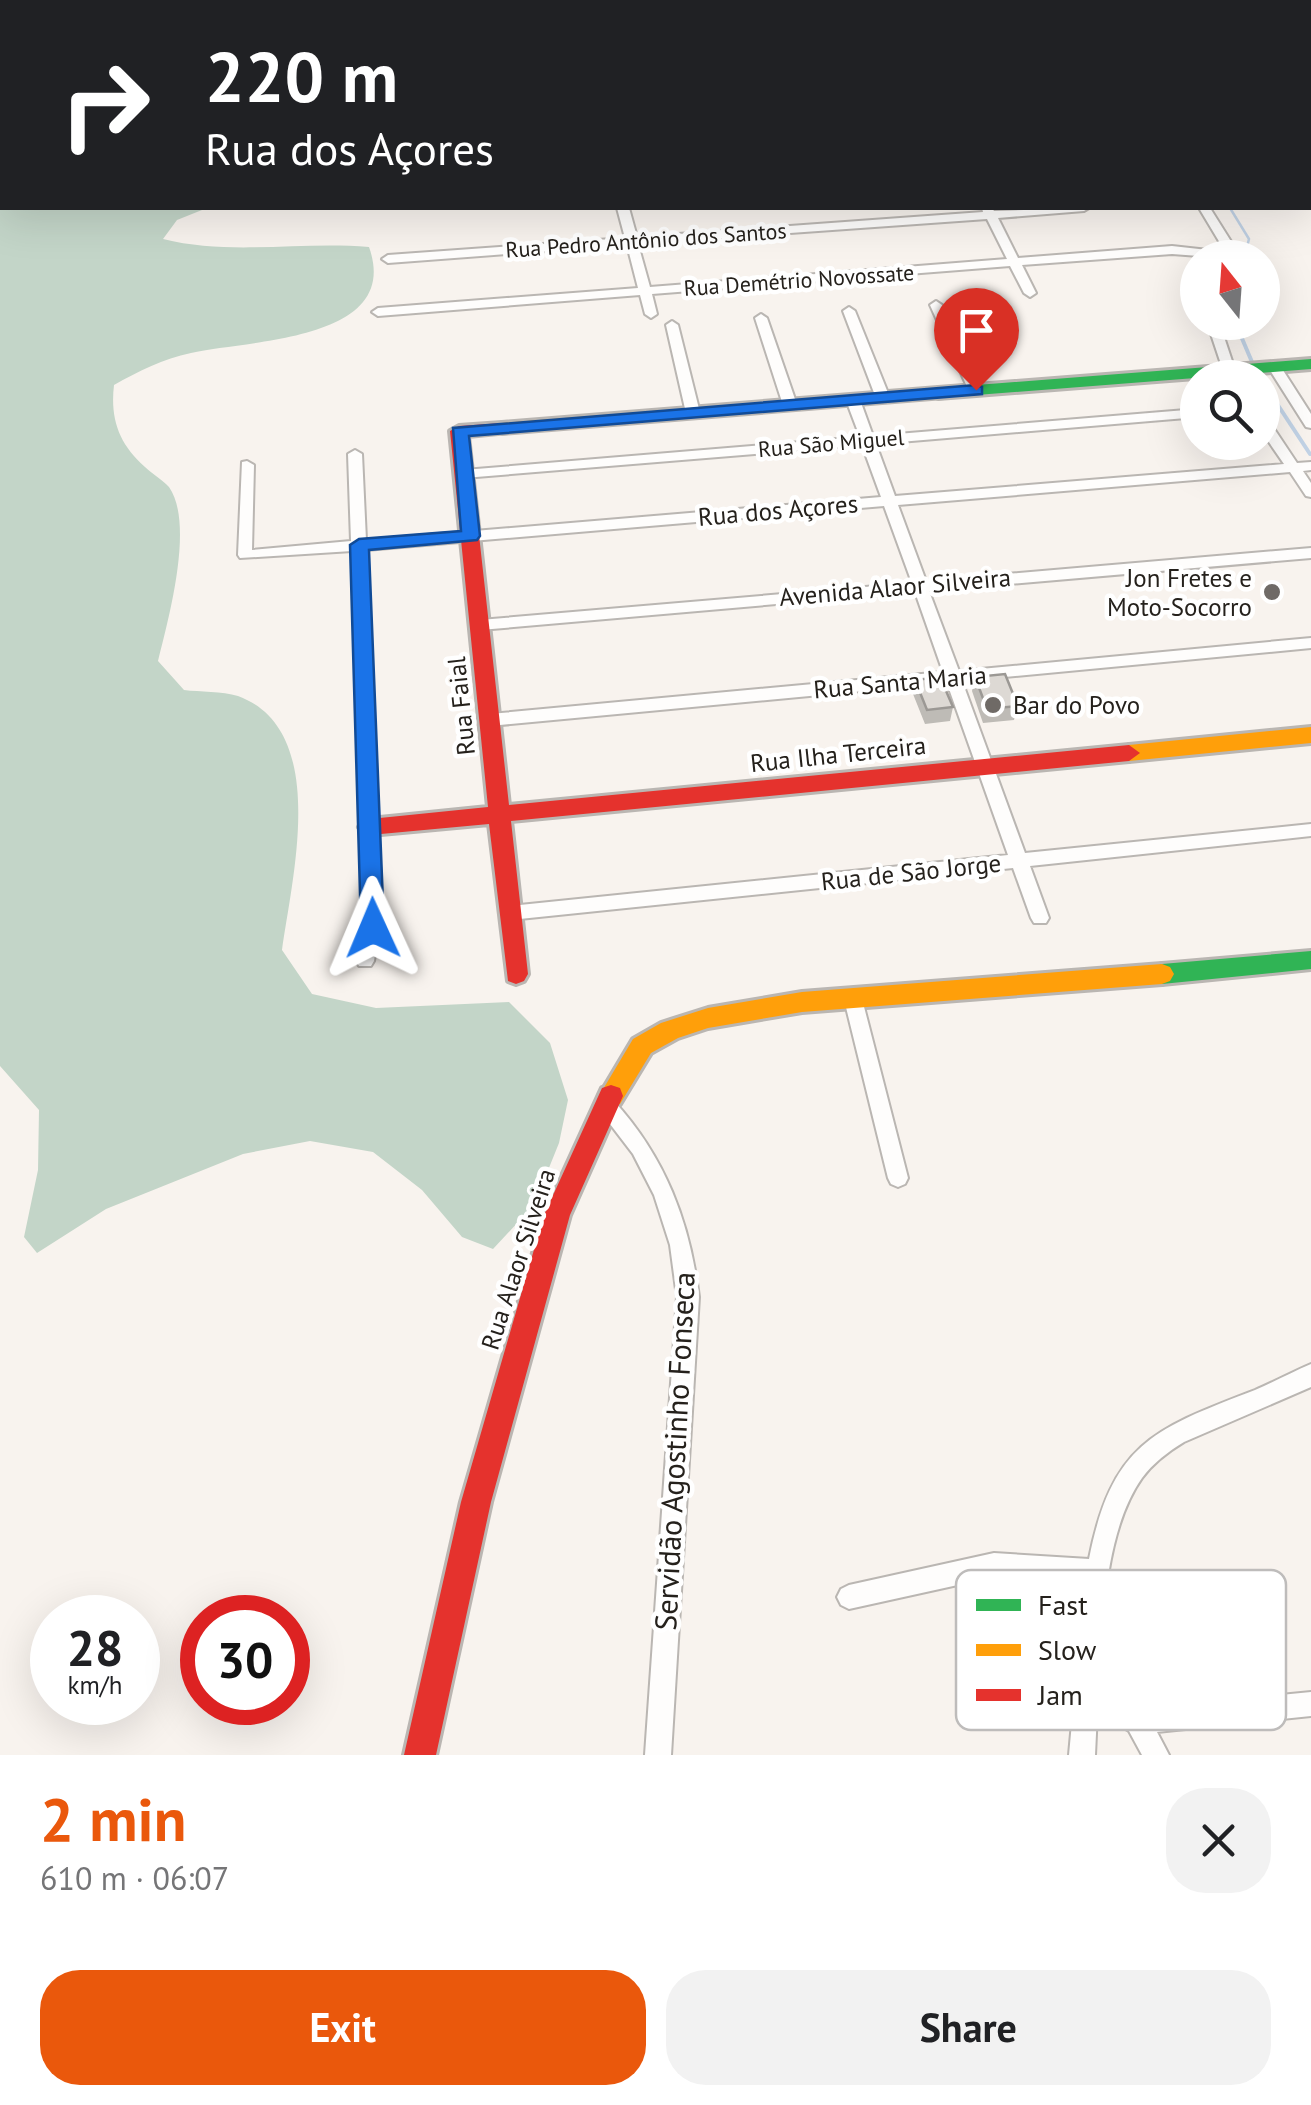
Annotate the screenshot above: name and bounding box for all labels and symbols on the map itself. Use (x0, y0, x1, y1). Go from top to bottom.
street label: Rua Pedro Antônio dos Santos (505, 216, 787, 264)
north arrow (1180, 240, 1280, 340)
street label: Rua Demétrio Novossate (683, 258, 915, 302)
pin (934, 288, 1019, 391)
street label: Rua São Miguel (757, 423, 906, 463)
street label: Rua dos Açores (697, 487, 859, 533)
street label: Avenida Alaor Silveira (778, 561, 1012, 613)
place label: Jon Fretes e Moto-Socorro (1107, 562, 1252, 623)
marker: Jon Fretes e Moto-Socorro (1261, 581, 1283, 603)
street label: Rua Faial (440, 654, 482, 757)
street label: Rua Santa Maria (812, 658, 988, 706)
place label: Bar do Povo (1013, 689, 1140, 721)
marker: Bar do Povo (982, 694, 1004, 716)
street label: Rua Ilha Terceira (749, 729, 927, 779)
street label: Rua de São Jorge (819, 847, 1003, 897)
position arrow (321, 876, 425, 980)
street label: Rua Alaor Silveira (474, 1164, 562, 1354)
street label: Servidão Agostinho Fonseca (645, 1271, 703, 1631)
legend (956, 1570, 1286, 1730)
text: Fast (1038, 1586, 1088, 1623)
speed limit sign: 30 (180, 1595, 310, 1725)
text: Slow (1038, 1631, 1097, 1668)
text: Jam (1037, 1676, 1083, 1713)

